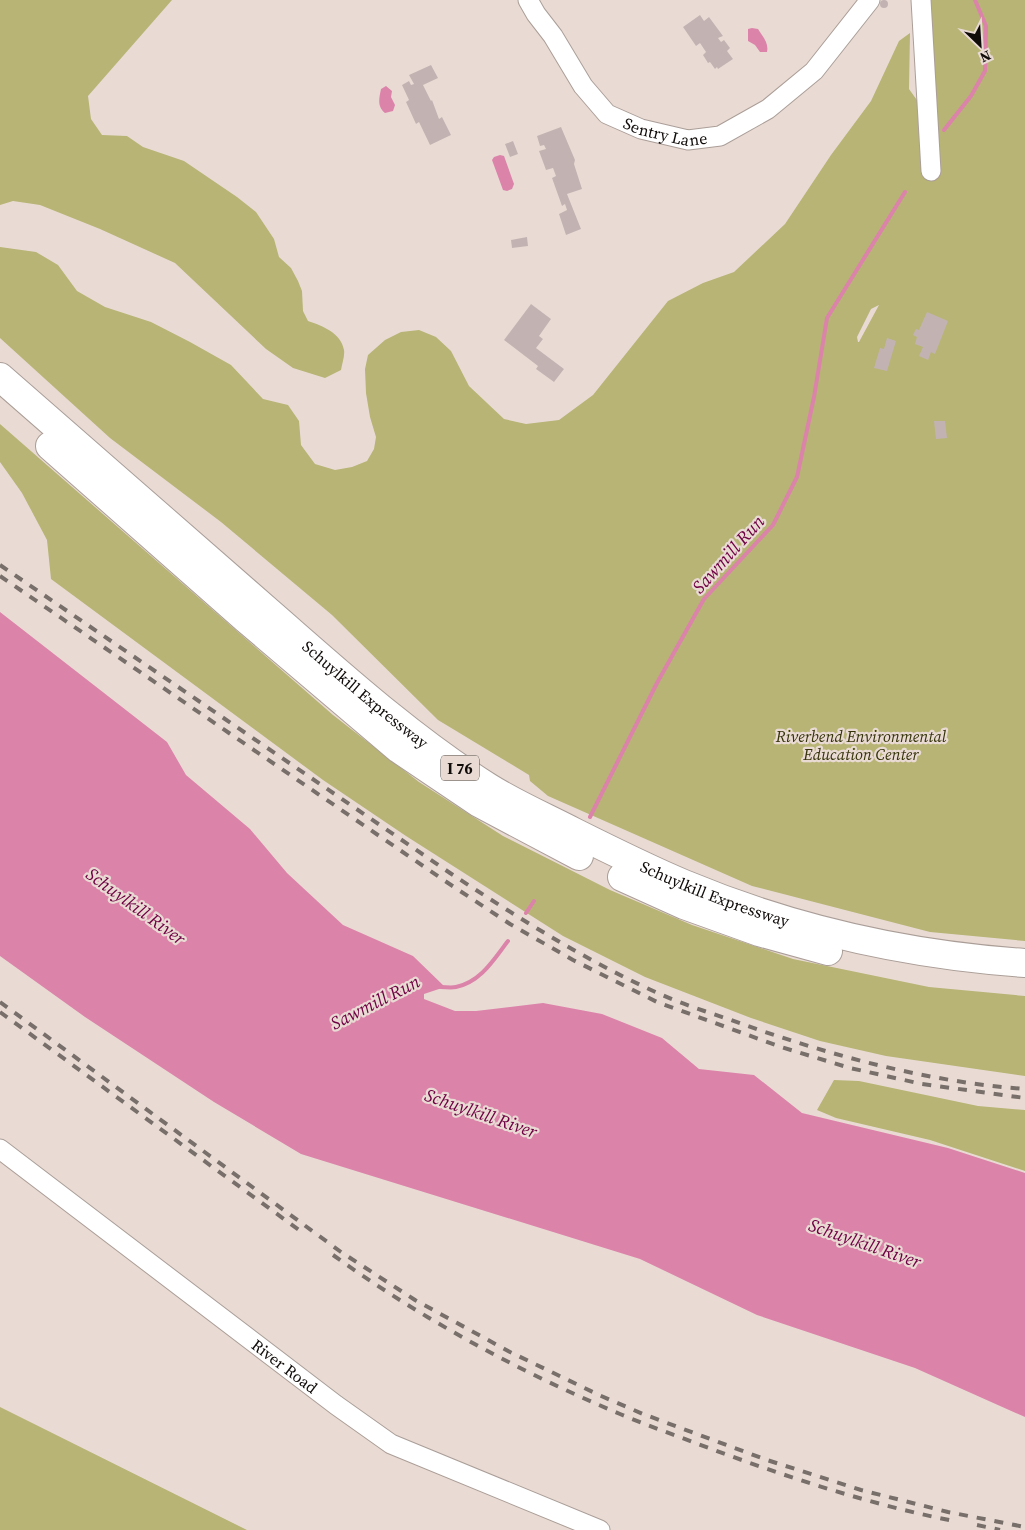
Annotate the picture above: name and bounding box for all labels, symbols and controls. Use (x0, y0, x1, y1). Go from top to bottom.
north arrow (955, 20, 1005, 70)
text: N (977, 46, 994, 68)
street label: Sentry Lane (620, 112, 708, 151)
water label: Sawmill Run (686, 509, 770, 599)
street label: Schuylkill Expressway (298, 635, 434, 754)
park label: Riverbend Environmental Education Center (775, 725, 947, 765)
road number: I 76 (441, 756, 479, 780)
street label: Schuylkill Expressway (637, 855, 793, 932)
water label: Schuylkill River (81, 861, 191, 951)
water label: Sawmill Run (326, 969, 424, 1035)
water label: Schuylkill River (422, 1082, 541, 1144)
water label: Schuylkill River (806, 1212, 925, 1274)
street label: River Road (247, 1334, 322, 1398)

